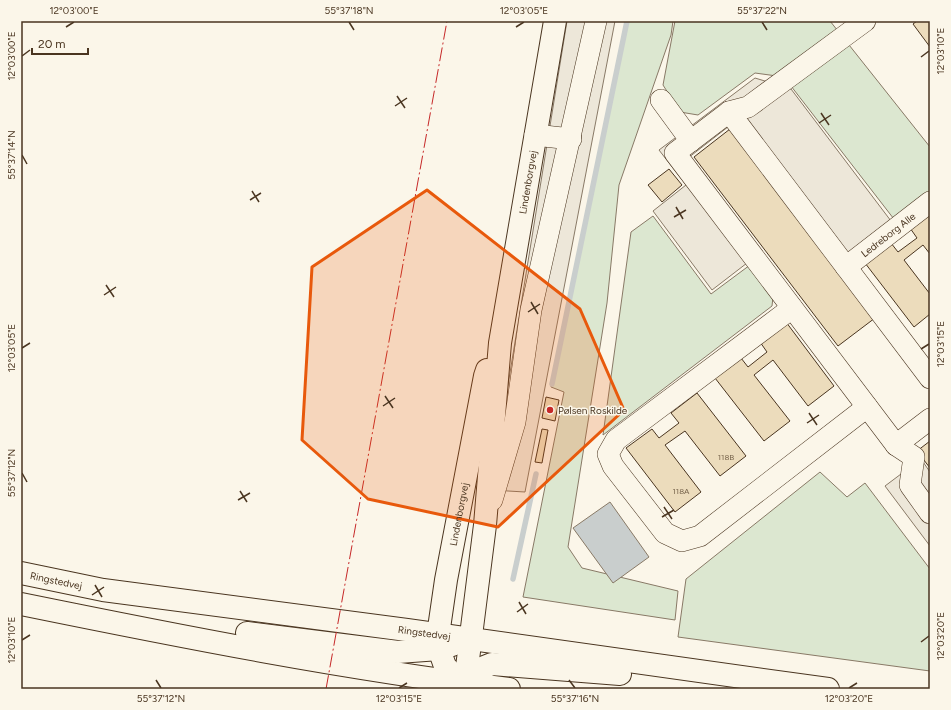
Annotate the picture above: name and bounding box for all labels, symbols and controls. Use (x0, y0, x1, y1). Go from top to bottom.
text: 12°03'00"E (49, 4, 99, 17)
text: 55°37'18"N (324, 4, 374, 17)
text: 12°03'05"E (500, 4, 548, 17)
text: 55°37'22"N (737, 4, 787, 17)
text: 12°03'10"E (934, 27, 947, 74)
scale bar (32, 30, 88, 56)
text: 12°03'00"E (5, 31, 18, 81)
text: 20 m (38, 37, 66, 51)
text: 55°37'14"N (5, 130, 18, 180)
street label: Lindenborgvej (516, 149, 540, 215)
street label: Ledreborg Alle (858, 209, 919, 260)
text: 12°03'15"E (934, 321, 947, 367)
text: 12°03'05"E (5, 324, 18, 372)
place label: Pølsen Roskilde (558, 404, 628, 417)
marker: Pølsen Roskilde (545, 405, 555, 415)
text: 55°37'12"N (5, 449, 18, 497)
house number: 118B (718, 452, 734, 462)
street label: Lindenborgvej (447, 481, 472, 547)
house number: 118A (673, 486, 690, 496)
street label: Ringstedvej (29, 569, 84, 593)
text: 12°03'20"E (934, 612, 947, 660)
text: 12°03'10"E (5, 616, 18, 663)
street label: Ringstedvej (397, 623, 452, 643)
text: 55°37'12"N (137, 692, 185, 705)
text: 12°03'15"E (376, 692, 422, 705)
text: 55°37'16"N (551, 692, 599, 705)
text: 12°03'20"E (825, 692, 873, 705)

